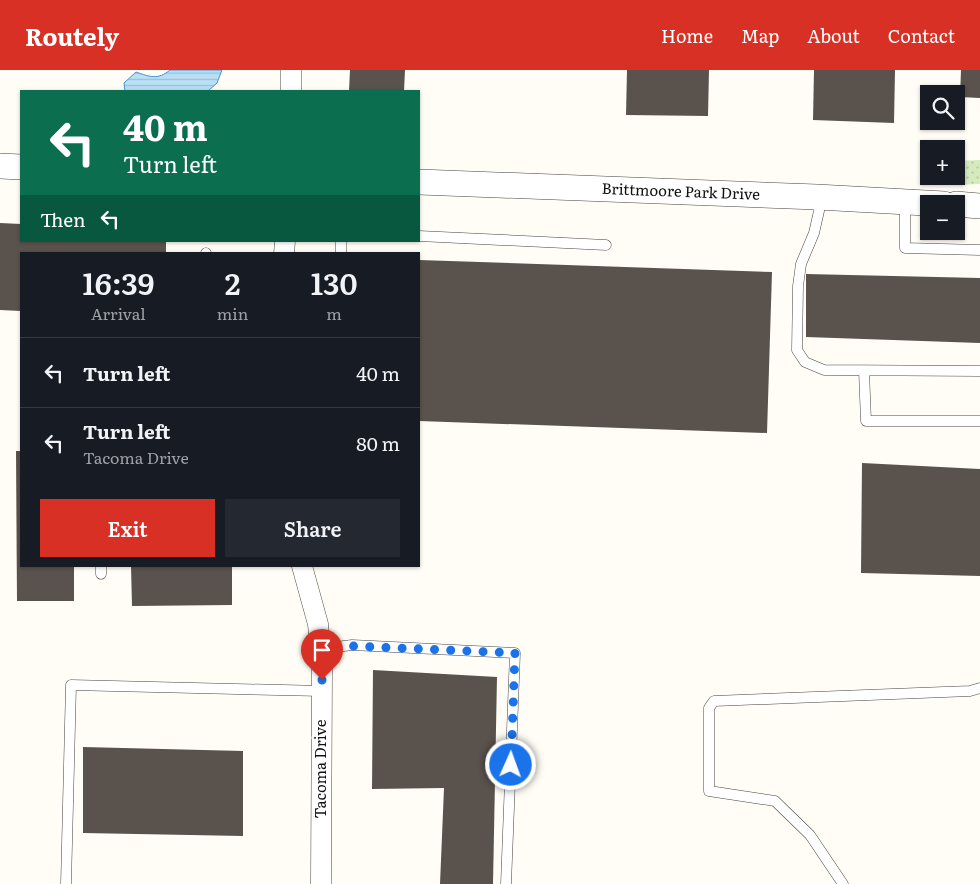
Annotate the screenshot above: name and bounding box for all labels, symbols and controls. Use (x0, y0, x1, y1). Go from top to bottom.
text: Routely (25, 18, 119, 53)
text: Home (661, 22, 713, 49)
text: Map (741, 22, 779, 49)
text: About (807, 22, 860, 49)
text: Contact (888, 22, 955, 49)
map controls (920, 85, 965, 240)
button: search (920, 85, 965, 130)
text: 40 m (123, 100, 208, 152)
icon: left (40, 110, 105, 175)
button: + (920, 140, 965, 185)
text: Turn left (123, 147, 217, 180)
street label: Brittmoore Park Drive (601, 176, 761, 205)
button: − (920, 195, 965, 240)
text: Then (40, 205, 86, 233)
icon: left (96, 205, 124, 233)
text: 16:39 (82, 260, 154, 304)
text: 2 (225, 260, 240, 304)
text: 130 (311, 260, 358, 304)
text: Arrival (91, 301, 146, 325)
text: min (217, 301, 248, 325)
text: m (326, 301, 342, 325)
icon: left (40, 359, 68, 387)
text: Turn left (83, 359, 170, 387)
text: 40 m (356, 359, 400, 387)
text: Turn left (83, 417, 170, 445)
icon: left (40, 429, 68, 457)
text: 80 m (356, 429, 400, 457)
text: Tacoma Drive (83, 445, 189, 469)
button: Exit (40, 499, 215, 557)
button: Share (225, 499, 400, 557)
pin (301, 629, 343, 680)
icon: arrive (308, 636, 336, 664)
street label: Tacoma Drive (308, 719, 331, 819)
position arrow (484, 738, 536, 790)

